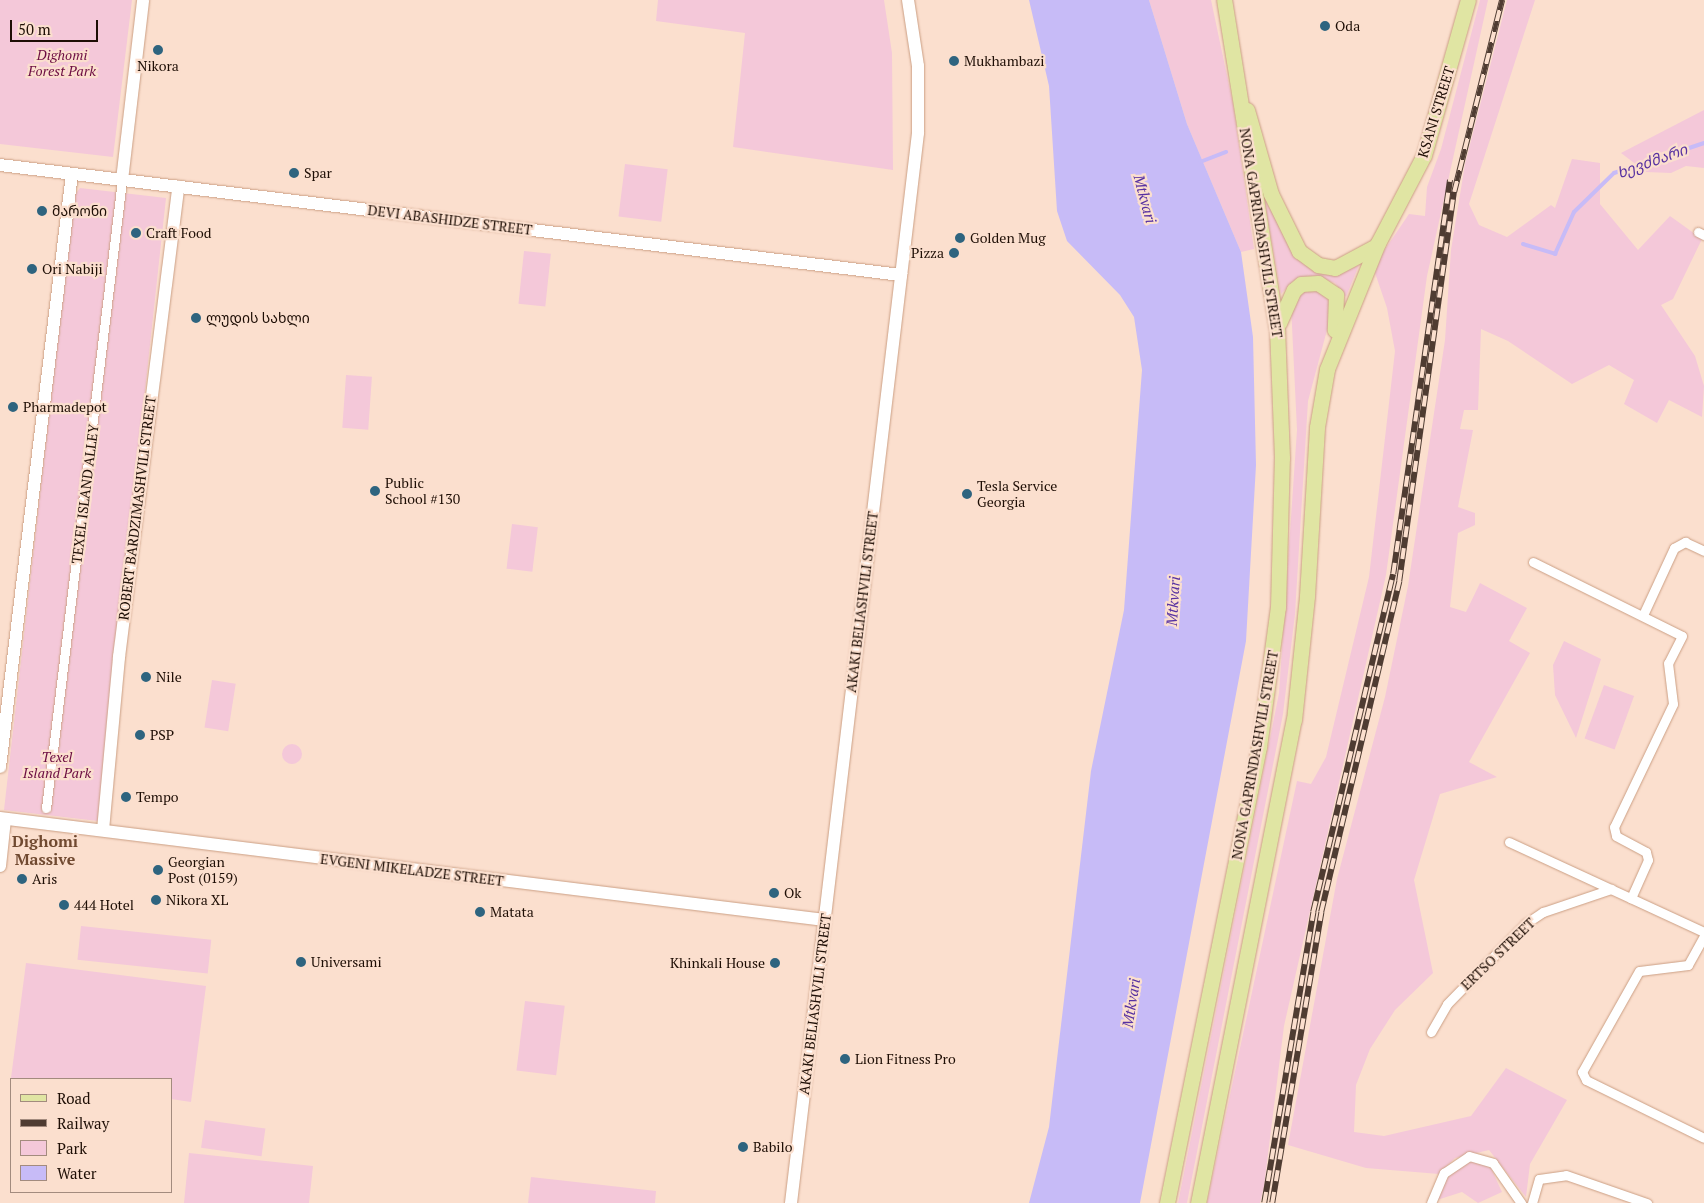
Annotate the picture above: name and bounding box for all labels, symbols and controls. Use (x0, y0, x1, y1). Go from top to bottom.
scale bar (12, 10, 100, 42)
place label: Oda (1335, 18, 1360, 34)
text: 50 m (18, 19, 51, 39)
marker: Oda (1319, 20, 1331, 32)
marker: Nikora (152, 44, 164, 56)
park label: Dighomi Forest Park (28, 47, 96, 80)
place label: Mukhambazi (964, 53, 1045, 69)
marker: Mukhambazi (948, 55, 960, 67)
place label: Nikora (137, 58, 179, 74)
street label: KSANI STREET (1414, 64, 1458, 160)
street label: NONA GAPRINDASHVILI STREET (1236, 127, 1286, 339)
water label: ხევძმარი (1614, 140, 1690, 182)
place label: Spar (304, 165, 332, 181)
marker: Spar (288, 167, 300, 179)
water label: Mtkvari (1130, 173, 1160, 225)
street label: DEVI ABASHIDZE STREET (367, 202, 533, 238)
place label: მარონი (52, 203, 107, 219)
marker: მარონი (36, 205, 48, 217)
place label: Craft Food (146, 225, 212, 241)
marker: Craft Food (130, 227, 142, 239)
place label: Golden Mug (970, 230, 1046, 246)
marker: Golden Mug (954, 232, 966, 244)
place label: Pizza (911, 245, 944, 261)
marker: Pizza (948, 247, 960, 259)
place label: Ori Nabiji (42, 261, 103, 277)
marker: Ori Nabiji (26, 263, 38, 275)
place label: ლუდის სახლი (206, 310, 310, 326)
marker: ლუდის სახლი (190, 312, 202, 324)
street label: ROBERT BARDZIMASHVILI STREET (115, 395, 159, 621)
place label: Pharmadepot (23, 399, 107, 415)
marker: Pharmadepot (7, 401, 19, 413)
street label: TEXEL ISLAND ALLEY (68, 423, 102, 565)
place label: Public School #130 (385, 475, 460, 508)
place label: Tesla Service Georgia (977, 478, 1057, 511)
marker: Public School #130 (369, 485, 381, 497)
marker: Tesla Service Georgia (961, 488, 973, 500)
street label: AKAKI BELIASHVILI STREET (843, 510, 881, 694)
water label: Mtkvari (1162, 576, 1184, 626)
street label: NONA GAPRINDASHVILI STREET (1228, 649, 1282, 861)
place label: Nile (156, 669, 182, 685)
marker: Nile (140, 671, 152, 683)
place label: PSP (150, 727, 174, 743)
marker: PSP (134, 729, 146, 741)
park label: Texel Island Park (23, 749, 91, 782)
place label: Tempo (136, 789, 179, 805)
marker: Tempo (120, 791, 132, 803)
district label: Dighomi Massive (12, 831, 78, 869)
street label: EVGENI MIKELADZE STREET (319, 850, 505, 890)
place label: Georgian Post (0159) (168, 854, 238, 886)
marker: Georgian Post (0159) (152, 864, 164, 876)
place label: Aris (32, 871, 57, 887)
marker: Aris (16, 873, 28, 885)
place label: Ok (784, 885, 802, 901)
marker: Ok (768, 887, 780, 899)
place label: Nikora XL (166, 892, 228, 908)
marker: Nikora XL (150, 894, 162, 906)
place label: 444 Hotel (74, 897, 134, 913)
marker: 444 Hotel (58, 899, 70, 911)
place label: Matata (490, 904, 534, 920)
marker: Matata (474, 906, 486, 918)
street label: AKAKI BELIASHVILI STREET (796, 912, 834, 1096)
street label: ERTSO STREET (1458, 914, 1538, 994)
place label: Universami (311, 954, 382, 970)
place label: Khinkali House (670, 955, 765, 971)
marker: Universami (295, 956, 307, 968)
marker: Khinkali House (769, 957, 781, 969)
water label: Mtkvari (1118, 977, 1144, 1029)
place label: Lion Fitness Pro (855, 1051, 956, 1067)
marker: Lion Fitness Pro (839, 1053, 851, 1065)
legend (10, 1078, 172, 1193)
text: Road (57, 1088, 90, 1108)
text: Railway (57, 1113, 109, 1133)
text: Park (57, 1138, 87, 1158)
place label: Babilo (753, 1139, 792, 1155)
marker: Babilo (737, 1141, 749, 1153)
text: Water (57, 1163, 96, 1183)

